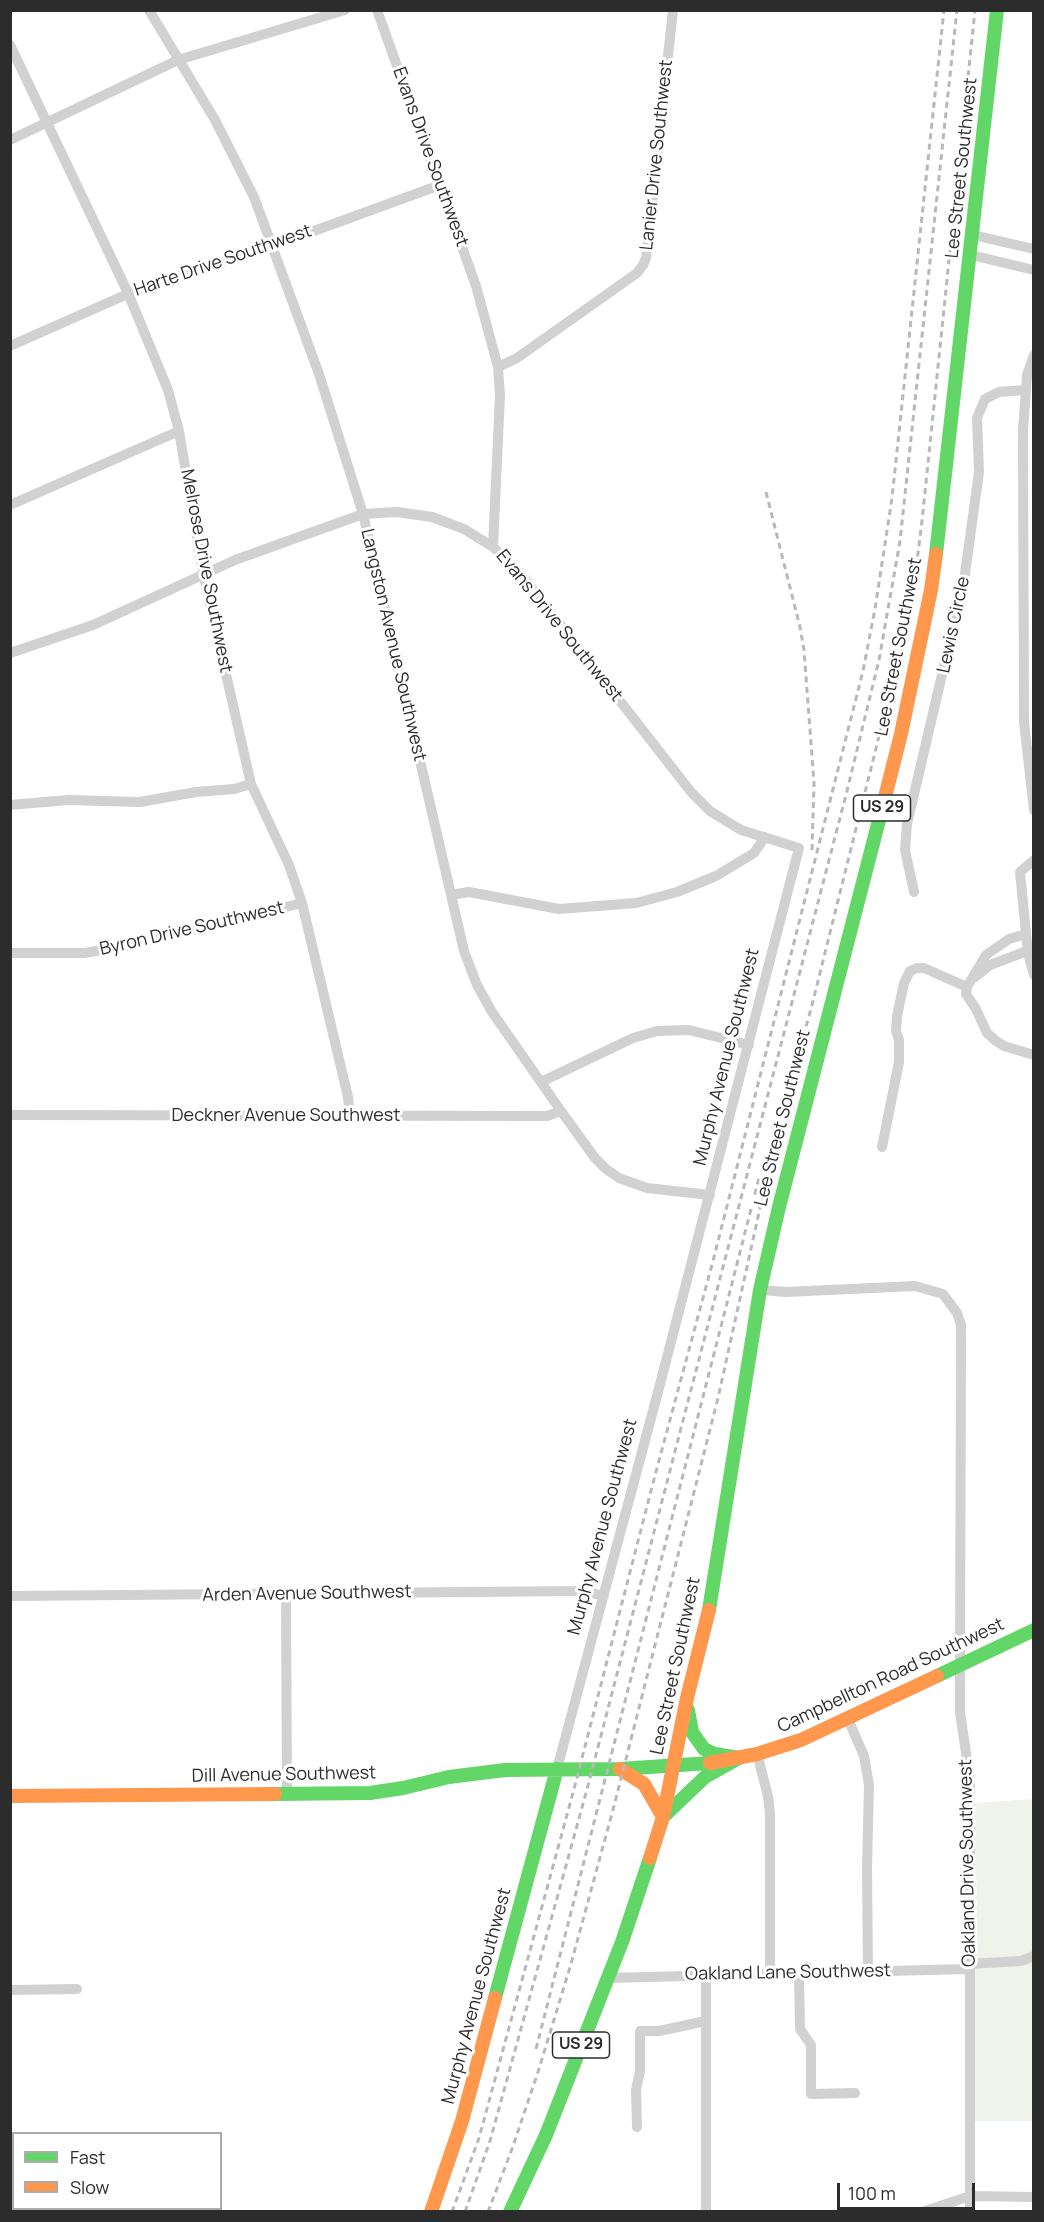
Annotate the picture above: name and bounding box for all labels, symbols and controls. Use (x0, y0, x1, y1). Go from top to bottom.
street label: Lanier Drive Southwest (636, 59, 678, 251)
street label: Evans Drive Southwest (387, 64, 473, 250)
street label: Lee Street Southwest (942, 77, 982, 259)
street label: Harte Drive Southwest (131, 220, 315, 302)
street label: Melrose Drive Southwest (176, 467, 236, 675)
street label: Langston Avenue Southwest (356, 527, 430, 763)
street label: Evans Drive Southwest (491, 546, 627, 706)
street label: Lee Street Southwest (871, 556, 927, 738)
street label: Lewis Circle (933, 575, 975, 675)
road number: US 29 (854, 795, 910, 821)
street label: Byron Drive Southwest (98, 897, 286, 961)
street label: Murphy Avenue Southwest (690, 946, 764, 1168)
street label: Lee Street Southwest (751, 1027, 815, 1209)
street label: Deckner Avenue Southwest (172, 1105, 400, 1127)
street label: Murphy Avenue Southwest (564, 1417, 642, 1637)
street label: Lee Street Southwest (647, 1575, 705, 1757)
street label: Arden Avenue Southwest (202, 1581, 412, 1607)
street label: Campbellton Road Southwest (774, 1614, 1008, 1738)
street label: Oakland Drive Southwest (955, 1759, 981, 1967)
street label: Dill Avenue Southwest (192, 1763, 376, 1787)
street label: Murphy Avenue Southwest (438, 1886, 516, 2106)
street label: Oakland Lane Southwest (685, 1960, 891, 1986)
road number: US 29 (552, 2032, 610, 2058)
legend (12, 2132, 222, 2210)
text: Fast (70, 2145, 105, 2169)
scale bar (840, 2171, 978, 2209)
text: Slow (70, 2175, 109, 2199)
text: 100 m (848, 2181, 896, 2205)

